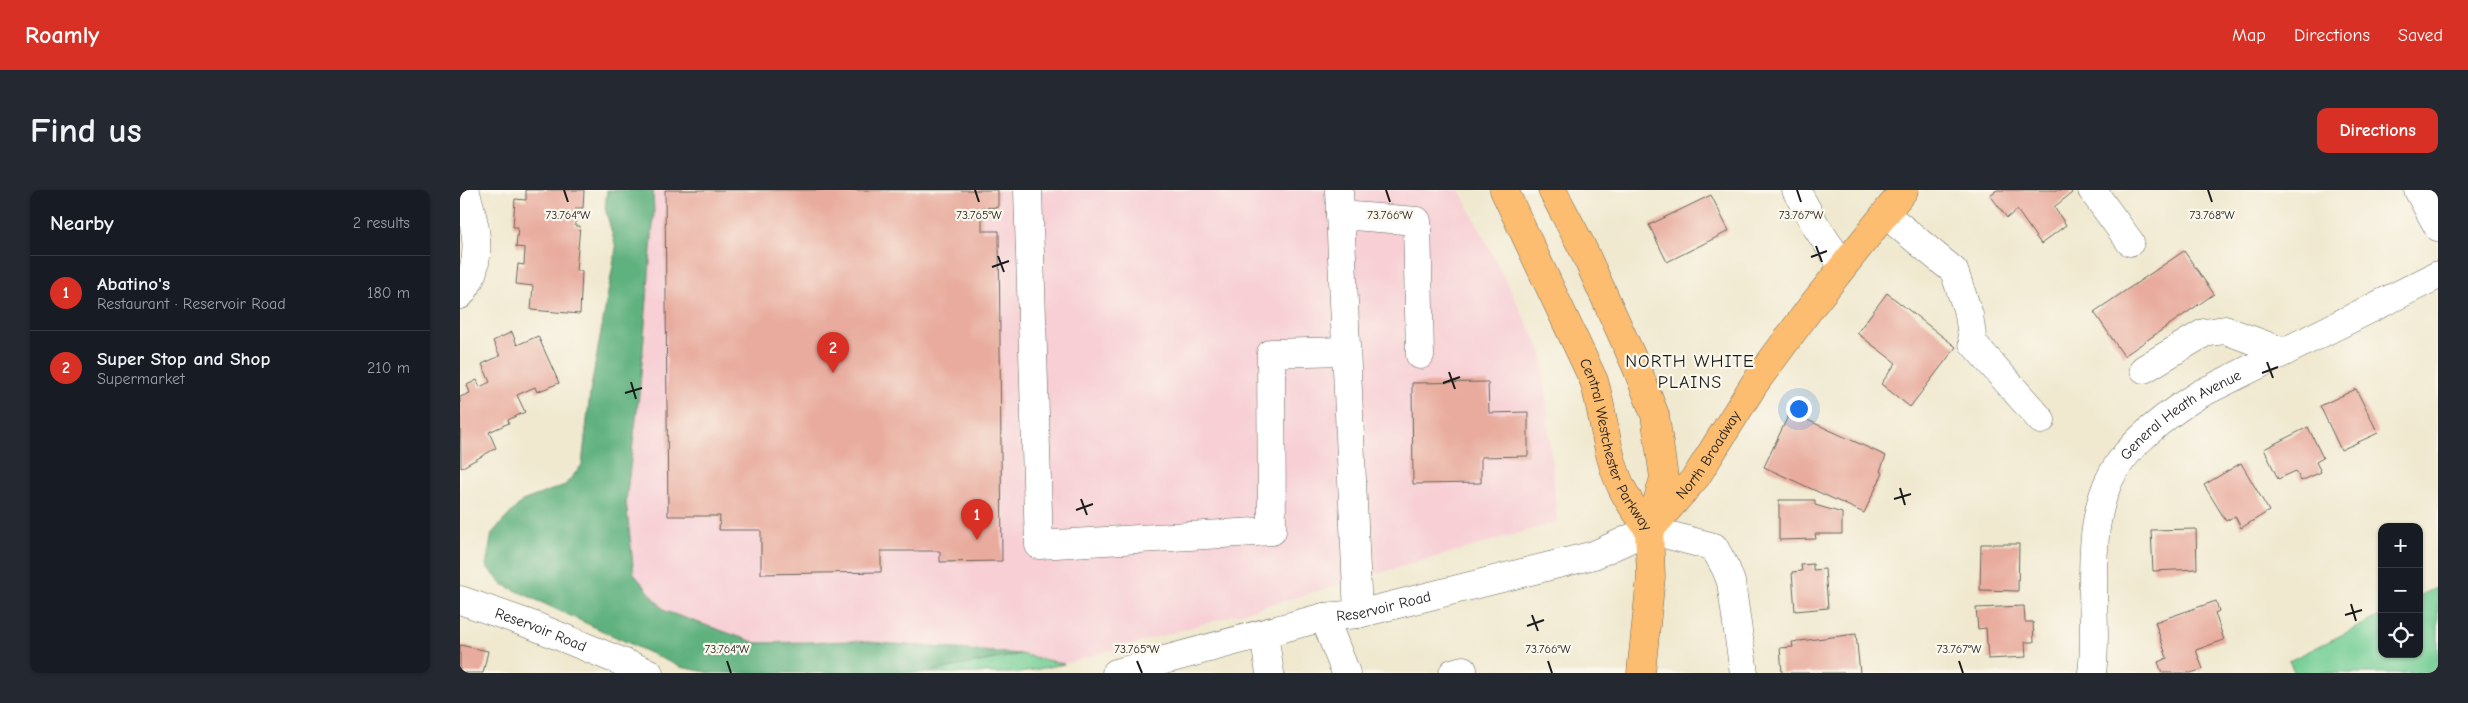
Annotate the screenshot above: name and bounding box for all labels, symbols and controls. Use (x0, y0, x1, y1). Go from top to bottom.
text: Roamly (25, 21, 99, 49)
text: Map (2232, 25, 2266, 46)
text: Directions (2294, 25, 2370, 46)
text: Saved (2398, 25, 2443, 46)
button: Directions (2317, 108, 2438, 153)
text: Find us (30, 110, 142, 151)
text: 73.764°W (546, 208, 591, 222)
text: 73.765°W (956, 208, 1002, 222)
text: 73.766°W (1367, 208, 1413, 222)
text: 73.767°W (1779, 208, 1824, 222)
text: 73.768°W (2189, 208, 2235, 222)
text: Nearby (50, 211, 114, 235)
text: 2 results (353, 214, 410, 232)
text: Abatino's (97, 273, 170, 295)
text: 1 (63, 284, 69, 302)
text: 180 m (367, 284, 410, 302)
text: Restaurant · Reservoir Road (97, 295, 286, 313)
pin: 2 (817, 332, 849, 373)
text: Super Stop and Shop (97, 348, 270, 370)
district label: NORTH WHITE PLAINS (1625, 351, 1755, 393)
street label: Central Westchester Parkway (1576, 355, 1656, 535)
text: 2 (62, 359, 70, 377)
text: 210 m (367, 359, 410, 377)
street label: General Heath Avenue (2116, 366, 2244, 464)
text: Supermarket (97, 370, 185, 388)
your location (1786, 396, 1812, 422)
street label: North Broadway (1672, 407, 1745, 503)
pin: 1 (961, 499, 993, 540)
map controls (2378, 523, 2423, 658)
button: + (2378, 523, 2423, 568)
button: − (2378, 568, 2423, 613)
street label: Reservoir Road (1335, 587, 1433, 625)
street label: Reservoir Road (493, 604, 589, 655)
button: locate (2378, 613, 2423, 658)
text: 73.764°W (705, 642, 750, 656)
text: 73.765°W (1114, 642, 1160, 656)
text: 73.766°W (1525, 642, 1571, 656)
text: 73.767°W (1937, 642, 1982, 656)

